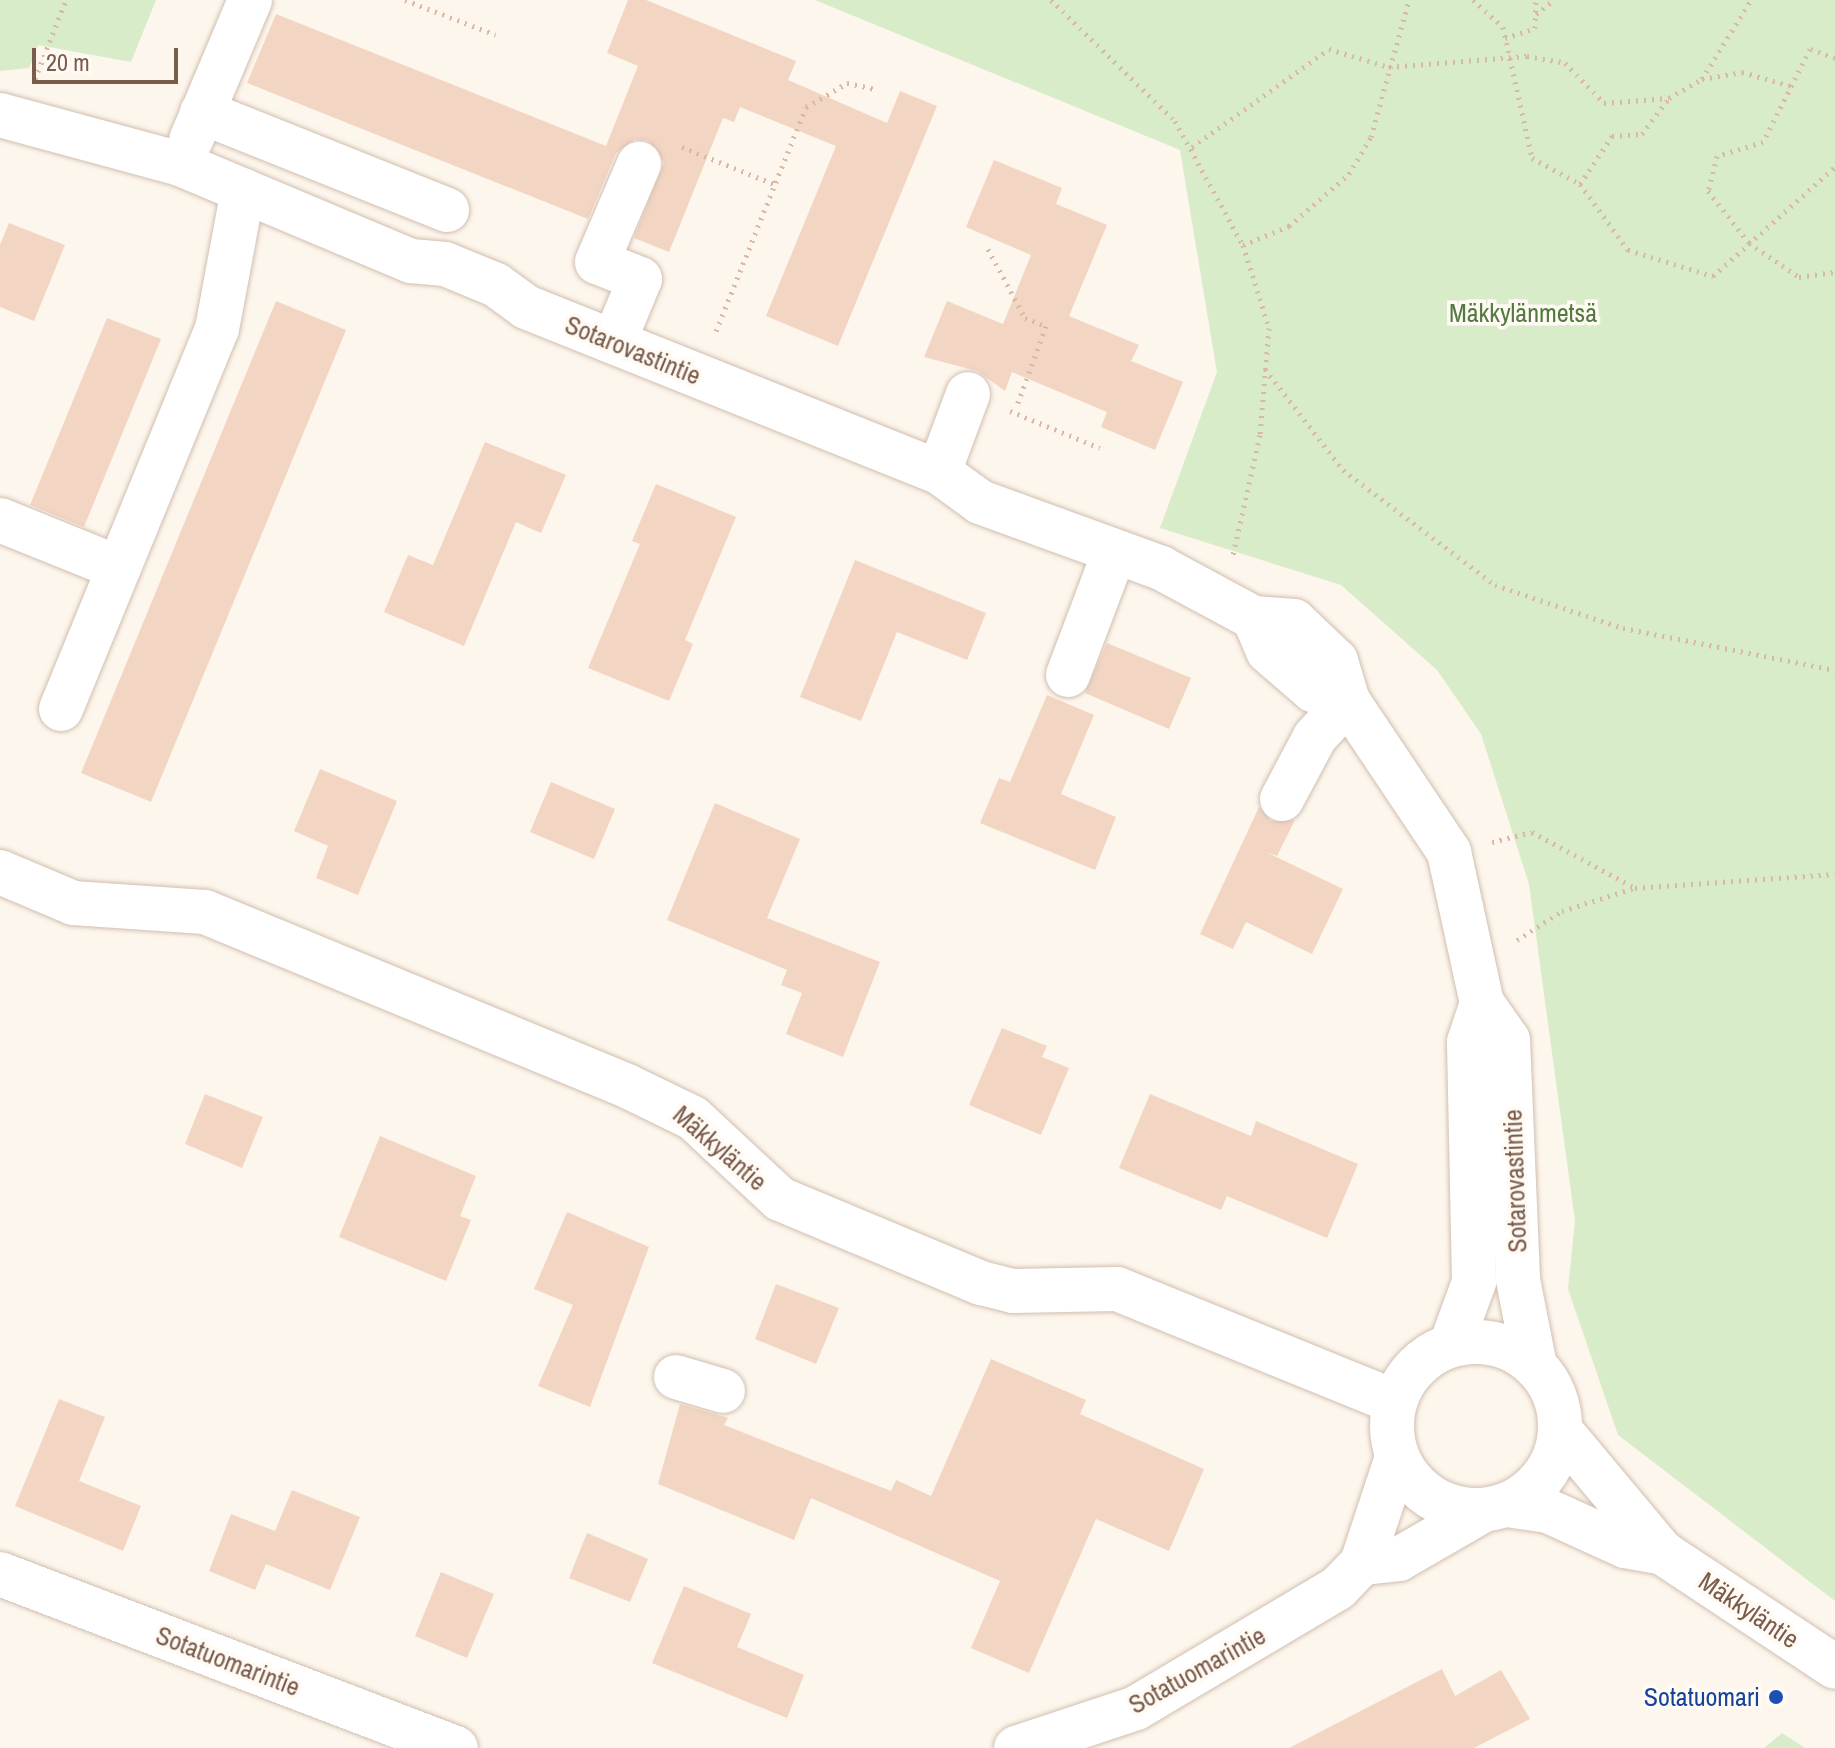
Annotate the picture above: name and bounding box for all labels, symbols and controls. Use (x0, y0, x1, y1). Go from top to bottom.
scale bar (36, 32, 182, 82)
text: 20 m (46, 46, 90, 78)
park label: Mäkkylänmetsä (1449, 297, 1597, 329)
street label: Sotarovastintie (561, 309, 705, 391)
street label: Mäkkyläntie (667, 1099, 773, 1197)
street label: Sotarovastintie (1497, 1109, 1533, 1253)
street label: Mäkkyläntie (1693, 1565, 1805, 1655)
street label: Sotatuomarintie (152, 1619, 304, 1703)
street label: Sotatuomarintie (1123, 1620, 1271, 1720)
place label: Sotatuomari (1644, 1681, 1760, 1713)
marker: Sotatuomari (1767, 1688, 1785, 1706)

